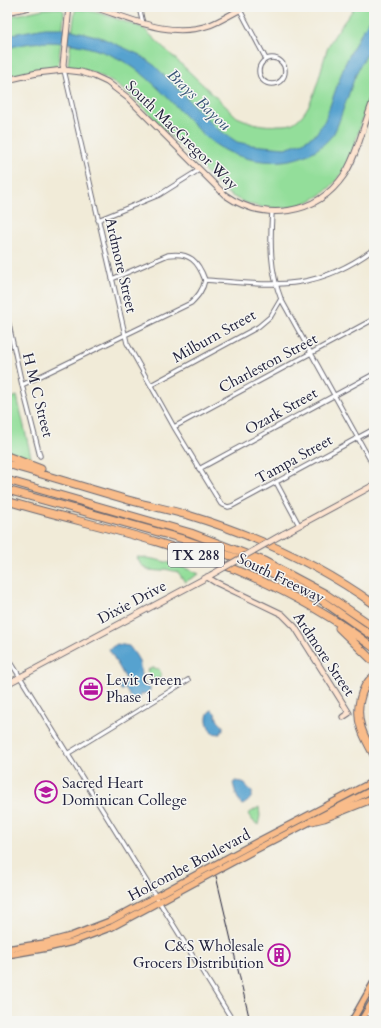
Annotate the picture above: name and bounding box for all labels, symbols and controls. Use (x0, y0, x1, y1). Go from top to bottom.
water label: Brays Bayou (162, 64, 236, 136)
street label: South MacGregor Way (121, 76, 243, 194)
street label: Ardmore Street (100, 215, 142, 315)
street label: Milburn Street (169, 305, 260, 367)
street label: Charleston Street (215, 329, 321, 397)
street label: H M C Street (18, 351, 58, 440)
street label: Ozark Street (241, 383, 321, 439)
street label: Tampa Street (252, 430, 336, 488)
road number: TX 288 (168, 543, 224, 567)
street label: South Freeway (234, 548, 328, 608)
street label: Dixie Drive (94, 575, 170, 628)
street label: Ardmore Street (288, 608, 360, 700)
place label: Levit Green Phase 1 (106, 670, 182, 707)
office icon: Levit Green Phase 1 (78, 676, 104, 702)
place label: Sacred Heart Dominican College (62, 773, 187, 810)
school or university icon: Sacred Heart Dominican College (33, 779, 59, 805)
street label: Holcombe Boulevard (124, 824, 254, 906)
place label: C&S Wholesale Grocers Distribution (133, 936, 264, 973)
building icon: C&S Wholesale Grocers Distribution (266, 942, 292, 968)

